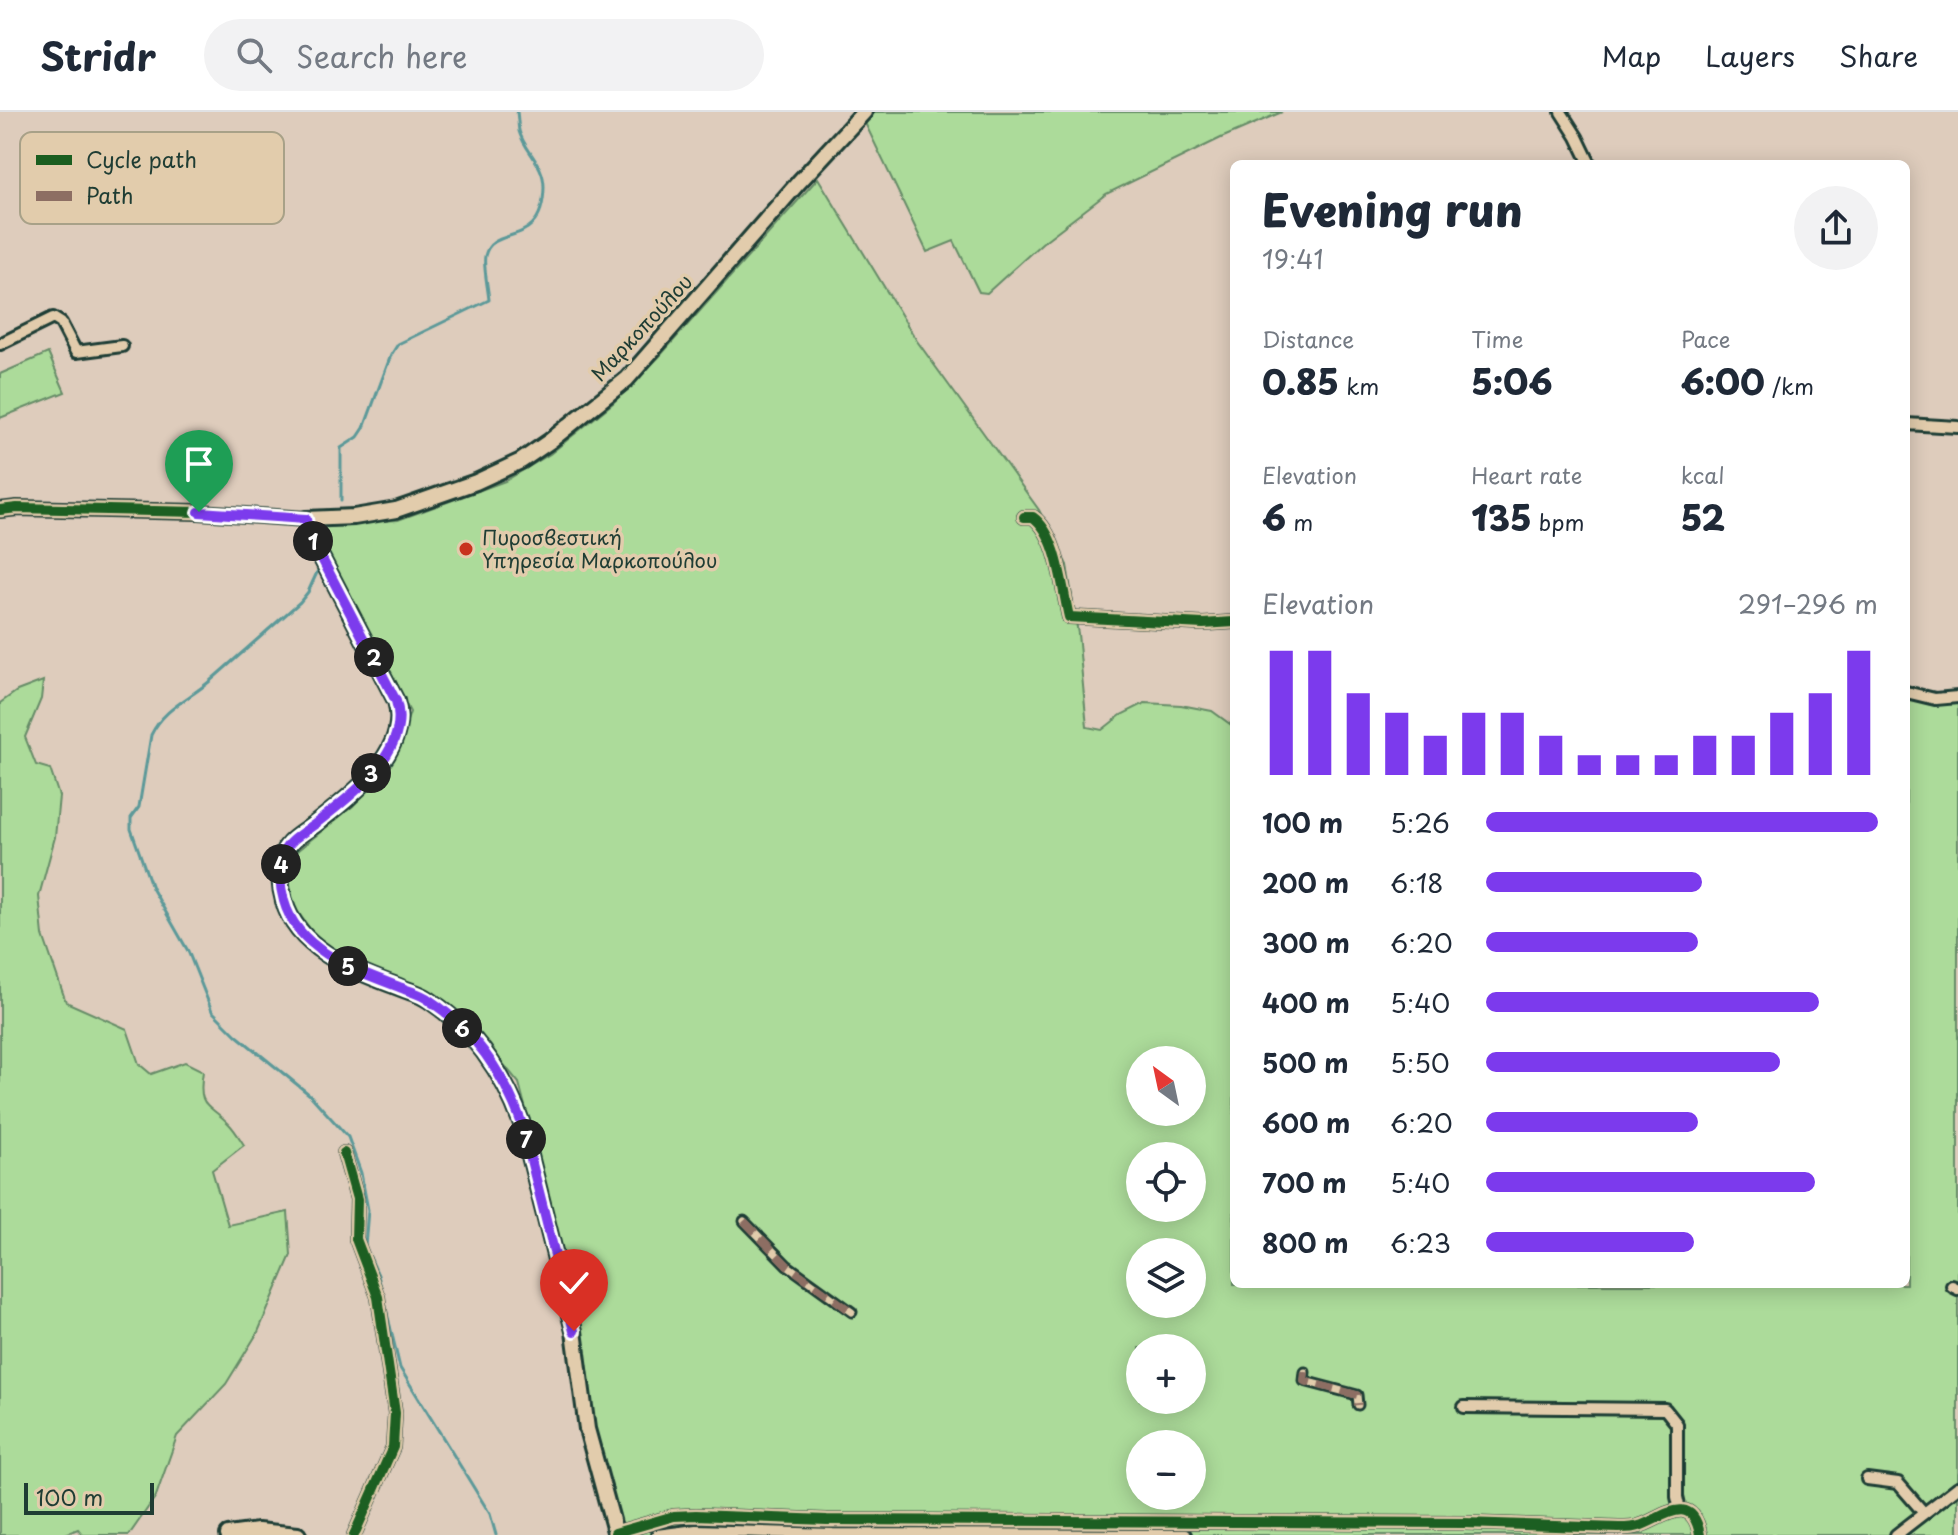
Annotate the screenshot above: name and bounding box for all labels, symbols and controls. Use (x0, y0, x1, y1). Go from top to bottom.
search box (204, 19, 764, 91)
text: Stridr (40, 27, 156, 84)
icon: search (232, 33, 276, 77)
text: Search here (296, 33, 467, 78)
text: Map (1601, 34, 1661, 77)
text: Layers (1705, 34, 1795, 77)
text: Share (1839, 34, 1918, 77)
legend (20, 132, 284, 224)
text: Cycle path (86, 142, 197, 175)
text: Evening run (1262, 176, 1523, 242)
text: Path (86, 178, 134, 211)
button: share (1794, 186, 1878, 270)
text: 19:41 (1262, 239, 1324, 278)
street label: Μαρκοπούλου (584, 267, 699, 388)
text: Distance (1262, 322, 1354, 355)
text: Time (1471, 322, 1523, 355)
text: Pace (1681, 322, 1730, 355)
text: 0.85 (1262, 355, 1339, 407)
text: 5:06 (1471, 355, 1552, 407)
text: 6:00 (1681, 355, 1765, 407)
text: km (1339, 369, 1379, 402)
text: /km (1765, 369, 1814, 402)
pin (165, 430, 233, 512)
icon: arrive (177, 442, 221, 486)
text: Elevation (1262, 458, 1357, 491)
text: Heart rate (1471, 458, 1582, 491)
text: kcal (1681, 458, 1725, 491)
text: 6 (1262, 491, 1286, 543)
text: 135 (1471, 491, 1532, 543)
text: 52 (1681, 491, 1725, 543)
text: m (1286, 505, 1313, 538)
text: bpm (1532, 505, 1584, 538)
pin: 1 (293, 521, 333, 561)
place label: Πυροσβεστική Υπηρεσία Μαρκοπούλου (482, 522, 717, 575)
text: 1 (308, 524, 318, 557)
marker: Πυροσβεστική Υπηρεσία Μαρκοπούλου (457, 540, 475, 558)
text: Elevation (1262, 584, 1374, 623)
text: 291–296 m (1738, 584, 1878, 623)
pin: 2 (354, 637, 394, 677)
text: 2 (366, 640, 382, 673)
pin: 3 (351, 753, 391, 793)
text: 3 (364, 756, 378, 789)
text: 100 m (1262, 803, 1343, 842)
text: 5:26 (1390, 803, 1450, 842)
pin: 4 (261, 844, 301, 884)
text: 4 (274, 847, 288, 880)
text: 200 m (1262, 863, 1349, 902)
text: 6:18 (1390, 863, 1444, 902)
text: 300 m (1262, 923, 1350, 962)
text: 6:20 (1390, 923, 1453, 962)
pin: 5 (328, 946, 368, 986)
text: 5 (341, 949, 355, 982)
text: 400 m (1262, 983, 1350, 1022)
text: 5:40 (1390, 983, 1450, 1022)
pin: 6 (442, 1008, 482, 1048)
text: 6 (454, 1011, 470, 1044)
text: 500 m (1262, 1043, 1348, 1082)
text: 5:50 (1390, 1043, 1450, 1082)
north arrow (1126, 1046, 1206, 1126)
map controls (1126, 1046, 1206, 1510)
text: 600 m (1262, 1103, 1350, 1142)
text: 6:20 (1390, 1103, 1453, 1142)
pin: 7 (506, 1119, 546, 1159)
text: 7 (520, 1122, 532, 1155)
button: locate (1126, 1142, 1206, 1222)
text: 700 m (1262, 1163, 1347, 1202)
text: 5:40 (1390, 1163, 1450, 1202)
text: 800 m (1262, 1223, 1349, 1262)
text: 6:23 (1390, 1223, 1451, 1262)
button: layers (1126, 1238, 1206, 1318)
pin (540, 1249, 608, 1331)
icon: check (552, 1261, 596, 1305)
button: + (1126, 1334, 1206, 1414)
button: − (1126, 1430, 1206, 1510)
scale bar (24, 1479, 154, 1515)
text: 100 m (36, 1480, 103, 1513)

